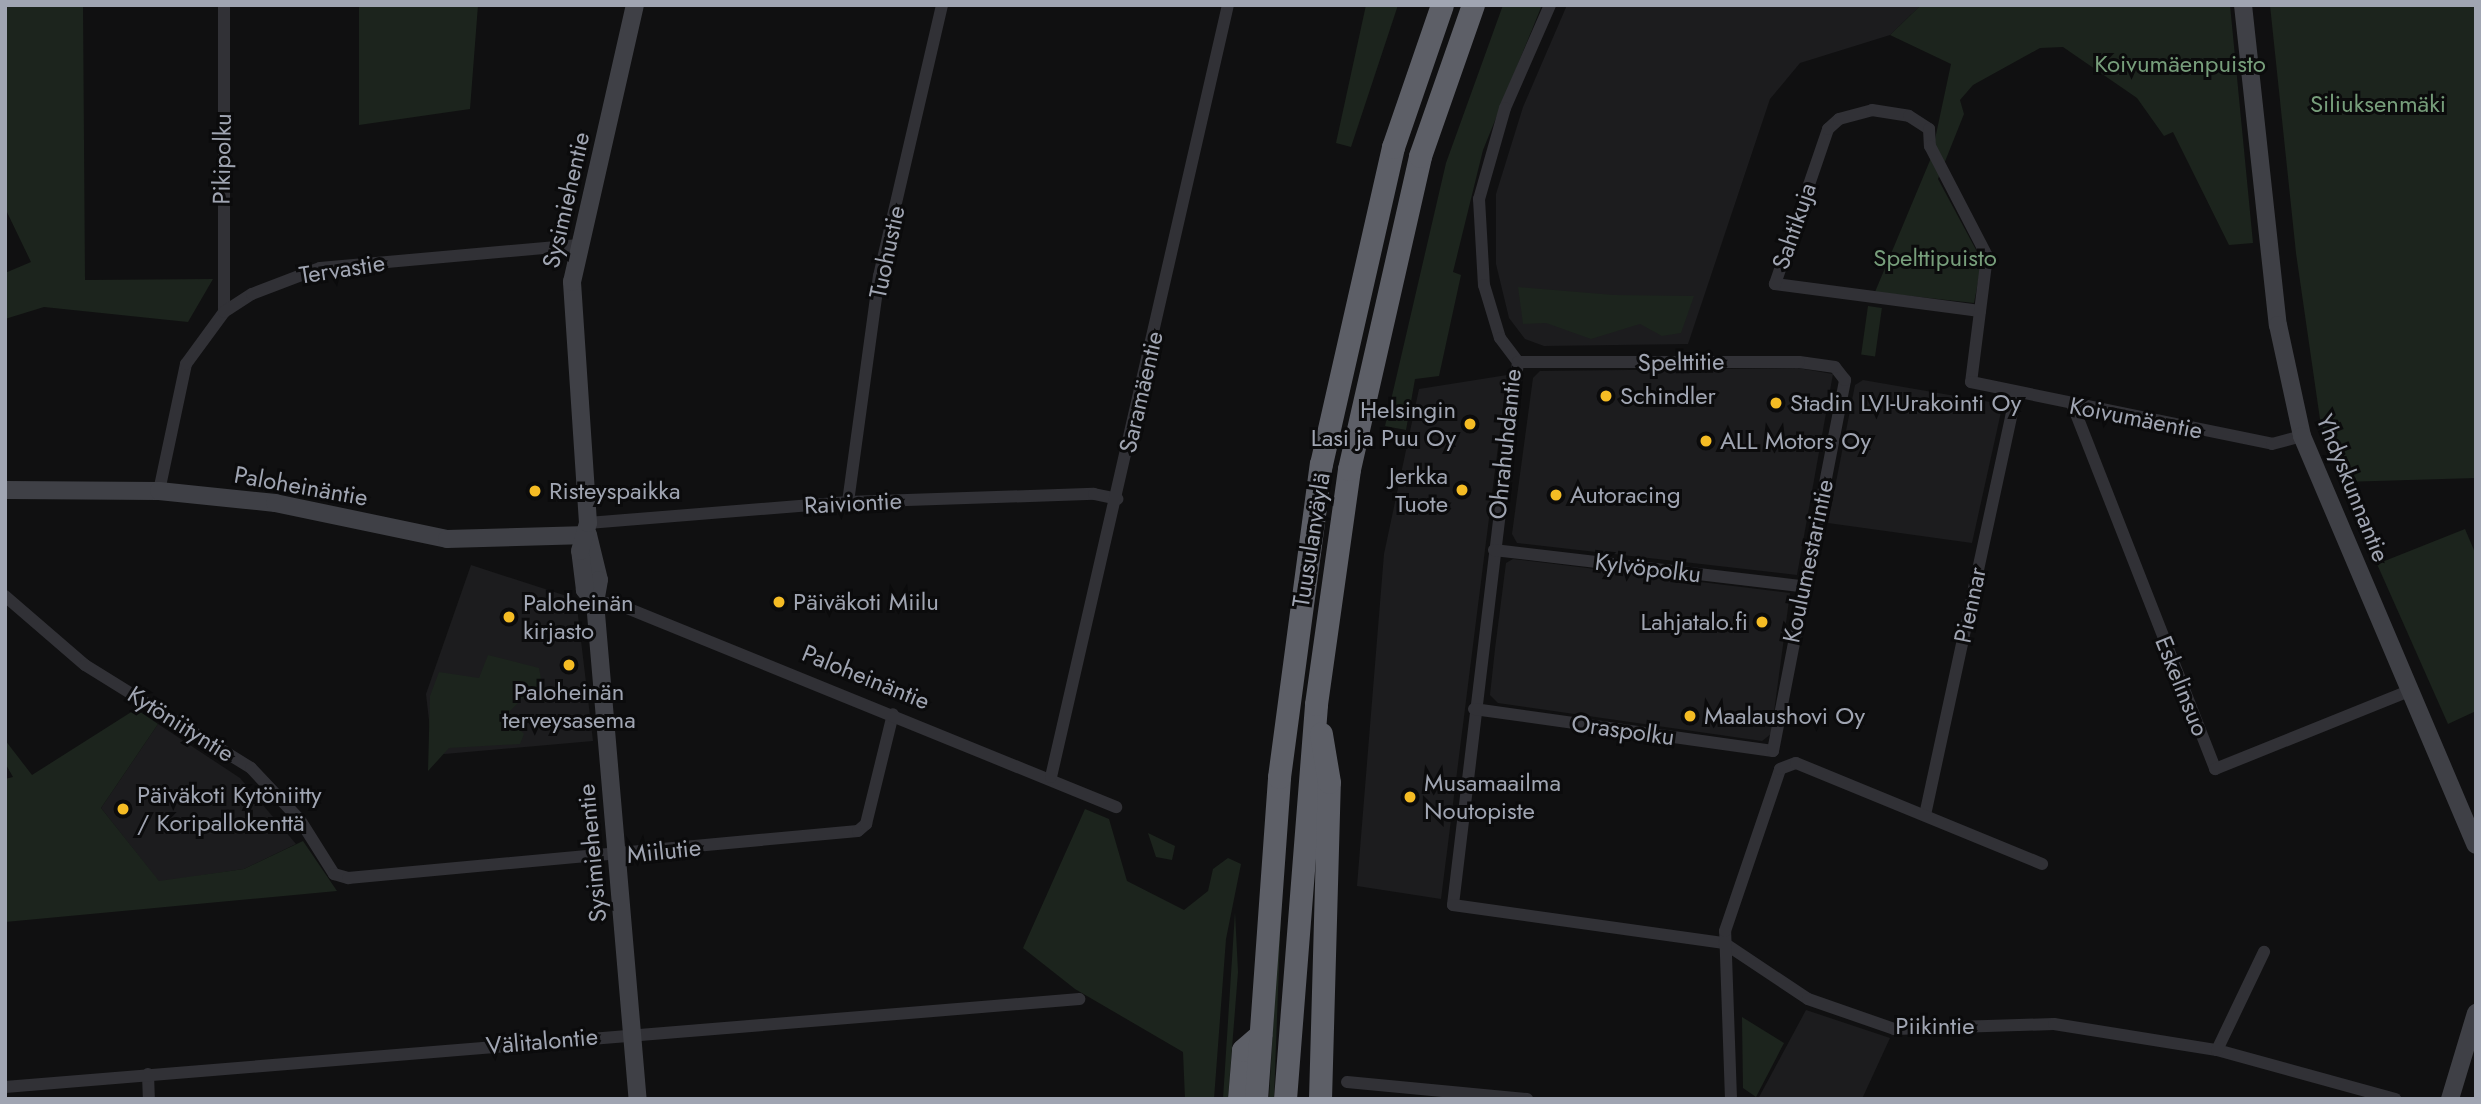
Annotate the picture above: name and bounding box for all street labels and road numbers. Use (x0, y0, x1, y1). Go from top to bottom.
street label: Pikipolku (207, 113, 237, 205)
street label: Sysimiehentie (536, 129, 596, 271)
street label: Sahtikuja (1766, 179, 1822, 273)
street label: Tuohustie (863, 203, 911, 301)
street label: Tervastie (297, 248, 387, 290)
street label: Saramäentie (1113, 328, 1169, 456)
street label: Spelttitie (1637, 347, 1725, 377)
street label: Ohrahuhdantie (1483, 367, 1527, 521)
street label: Koivumäentie (2067, 391, 2205, 445)
street label: Yhdyskunnantie (2310, 410, 2396, 566)
street label: Paloheinäntie (232, 460, 370, 512)
street label: Tuusulanväylä (1286, 471, 1336, 609)
street label: Koulumestarintie (1777, 477, 1839, 645)
street label: Raiviontie (803, 486, 903, 520)
street label: Kylvöpolku (1593, 547, 1703, 589)
street label: Piennar (1948, 564, 1992, 646)
street label: Eskelinsuo (2149, 632, 2215, 740)
street label: Paloheinäntie (798, 638, 934, 716)
street label: Kytöniityntie (122, 680, 240, 768)
street label: Oraspolku (1570, 709, 1676, 751)
street label: Sysimiehentie (572, 783, 612, 923)
street label: Miilutie (625, 833, 703, 869)
street label: Piikintie (1895, 1012, 1975, 1040)
street label: Välitalontie (485, 1022, 599, 1060)

